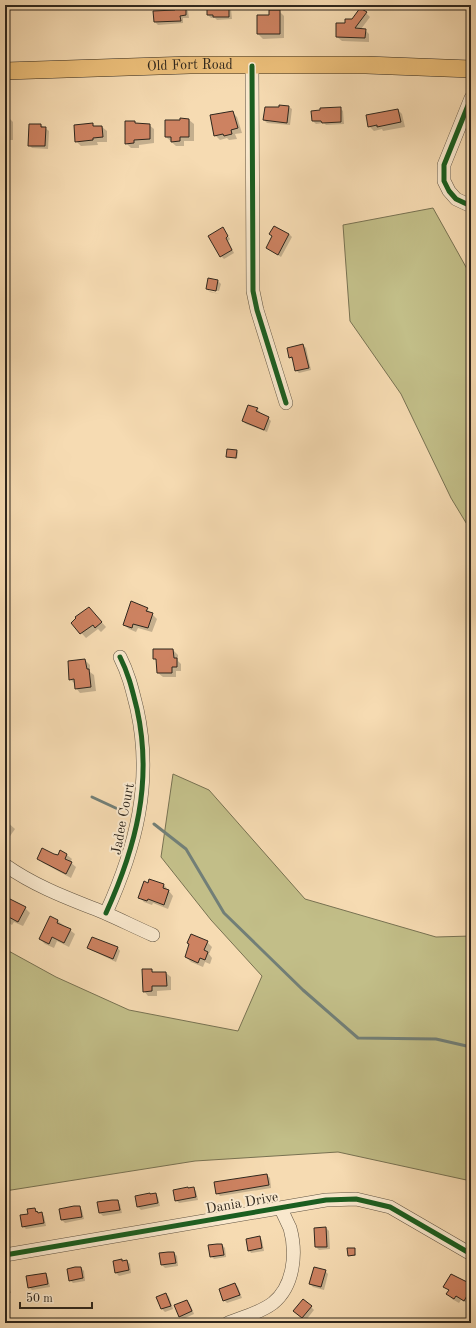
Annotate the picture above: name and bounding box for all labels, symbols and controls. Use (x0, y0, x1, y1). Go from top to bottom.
street label: Old Fort Road (147, 58, 233, 73)
street label: Jadee Court (109, 782, 137, 856)
street label: Dania Drive (205, 1190, 279, 1216)
scale bar (20, 1284, 92, 1310)
text: 50 m (26, 1292, 53, 1305)

